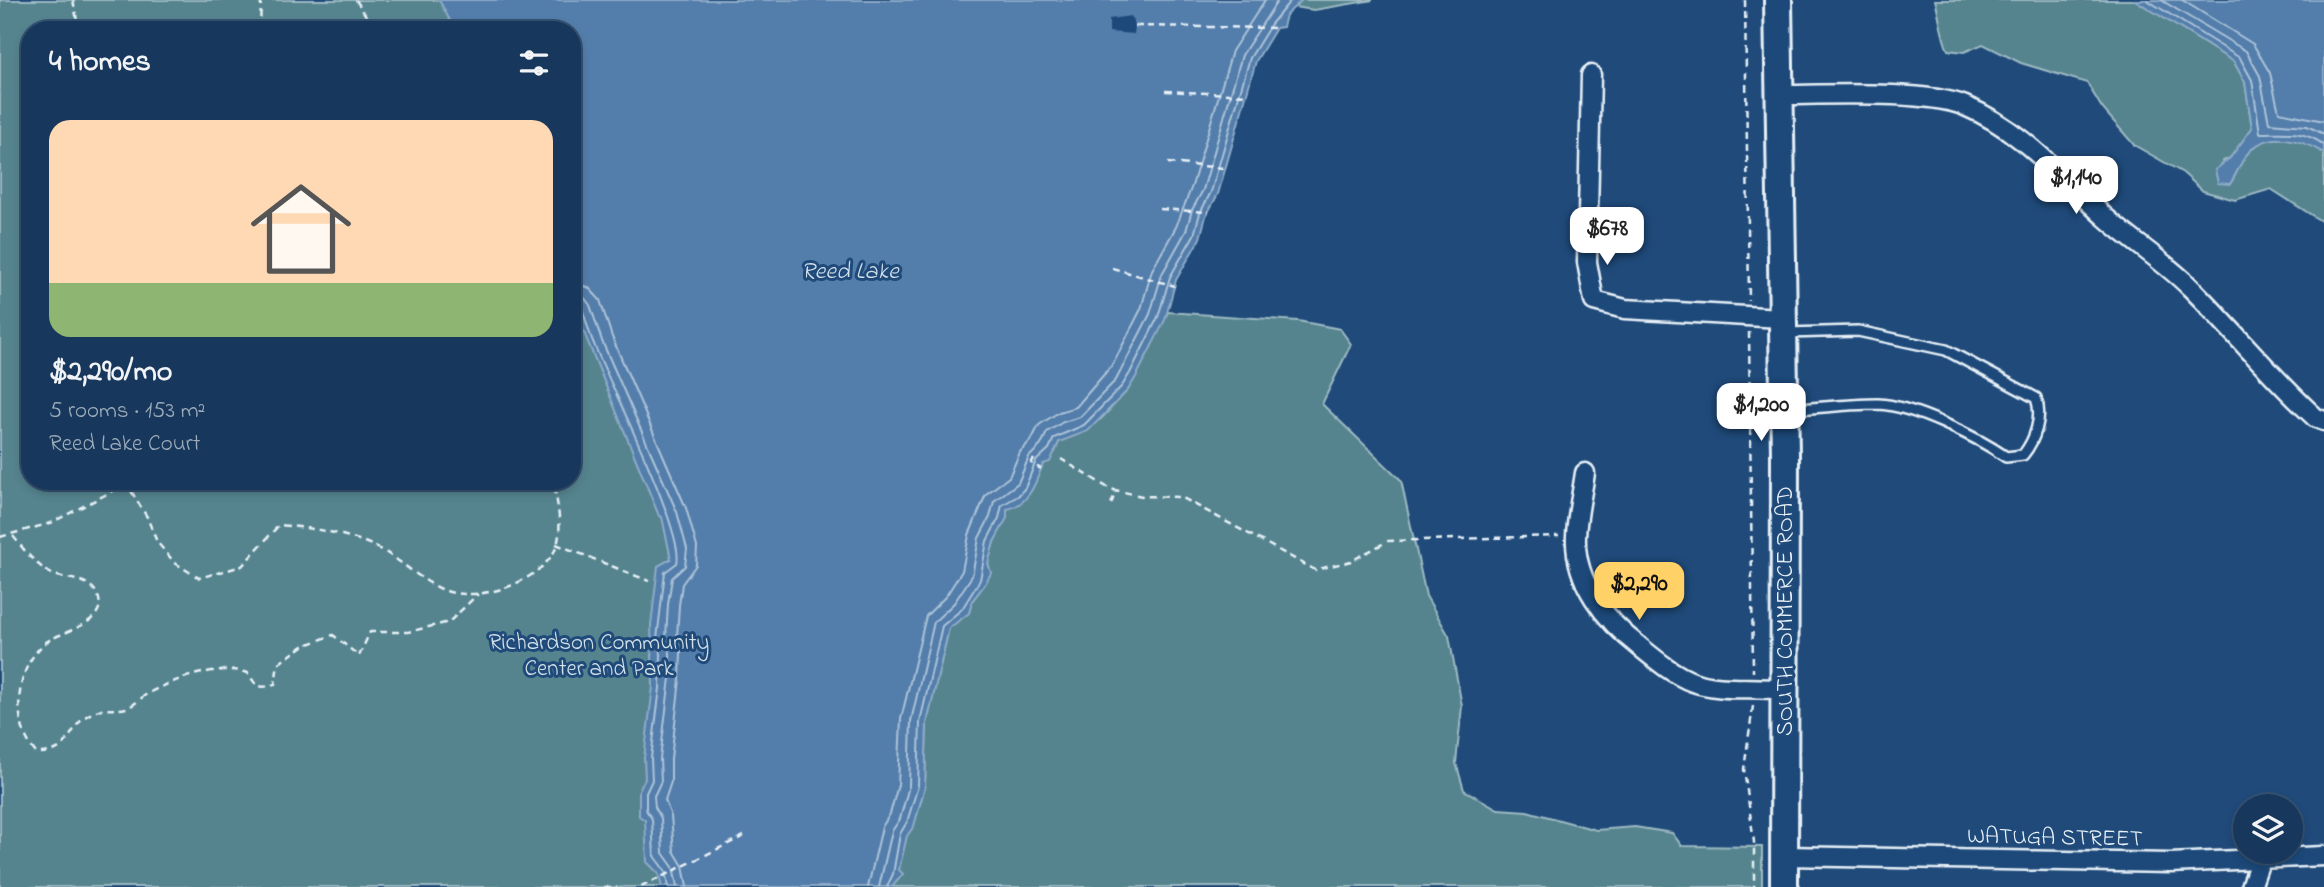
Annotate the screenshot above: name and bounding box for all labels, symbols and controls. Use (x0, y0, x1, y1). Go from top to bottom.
text: 4 homes (49, 41, 151, 85)
icon: filters (515, 44, 553, 82)
pin: $1,140 (2019, 156, 2133, 216)
text: $1,140 (2050, 162, 2102, 195)
icon: home (238, 166, 364, 292)
pin: $678 (1566, 208, 1648, 267)
text: $678 (1586, 213, 1628, 246)
water label: Reed Lake (801, 255, 900, 290)
text: $2,290/mo (49, 351, 172, 395)
pin: $1,200 (1704, 384, 1818, 443)
text: $1,200 (1733, 389, 1789, 422)
text: 5 rooms · 153 m² (49, 395, 205, 428)
text: Reed Lake Court (49, 428, 201, 461)
street label: SOUTH COMMERCE ROAD (1770, 486, 1803, 736)
pin: $2,290 (1582, 562, 1696, 622)
text: $2,290 (1610, 568, 1668, 601)
park label: Richardson Community Center and Park (489, 627, 709, 686)
map controls (2233, 794, 2303, 864)
button: layers (2233, 794, 2303, 864)
street label: WATUGA STREET (1967, 820, 2143, 857)

